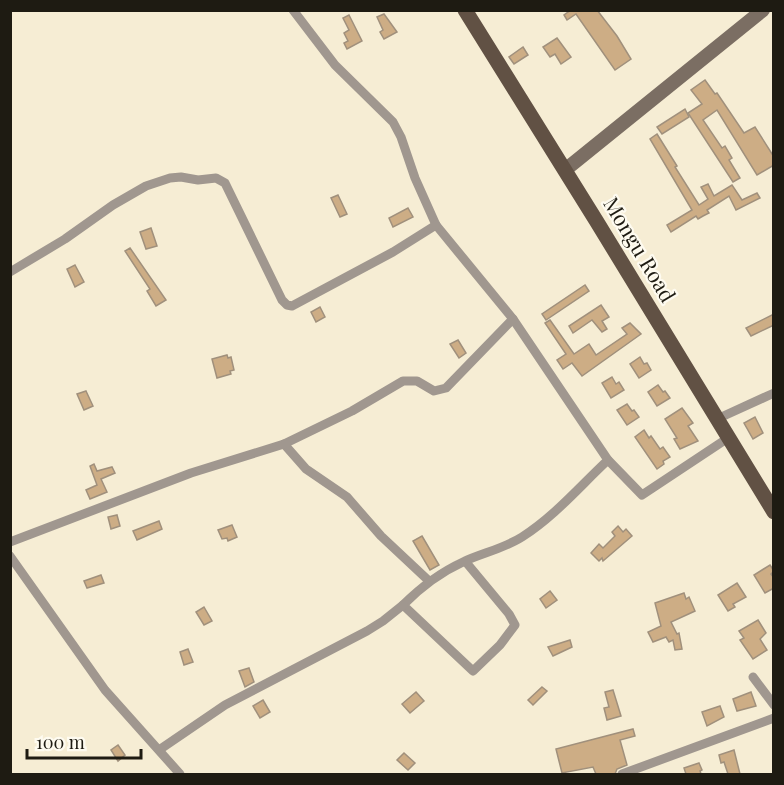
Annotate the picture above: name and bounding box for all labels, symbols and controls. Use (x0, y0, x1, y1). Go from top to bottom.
street label: Mongu Road (598, 191, 683, 307)
scale bar (27, 722, 141, 760)
text: 100 m (36, 730, 85, 754)

